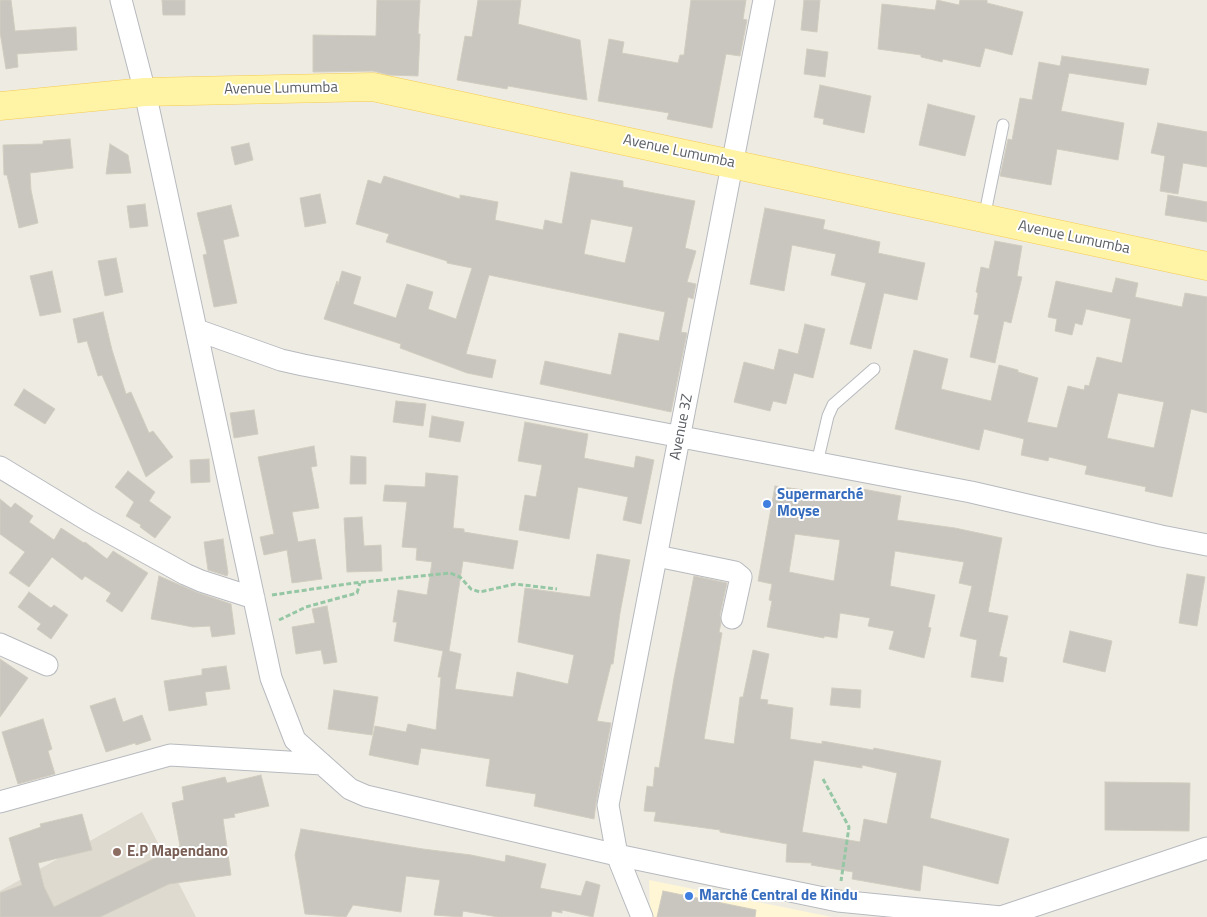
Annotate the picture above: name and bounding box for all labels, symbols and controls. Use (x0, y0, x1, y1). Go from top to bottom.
street label: Avenue Lumumba (224, 79, 338, 99)
street label: Avenue Lumumba (621, 131, 737, 173)
street label: Avenue Lumumba (1016, 217, 1132, 259)
street label: Avenue 3Z (667, 393, 697, 461)
place label: Supermarché Moyse (777, 486, 863, 521)
marker: Supermarché Moyse (761, 498, 773, 510)
place label: E.P Mapendano (127, 843, 228, 861)
marker: E.P Mapendano (111, 846, 123, 858)
place label: Marché Central de Kindu (699, 887, 858, 905)
marker: Marché Central de Kindu (683, 890, 695, 902)

